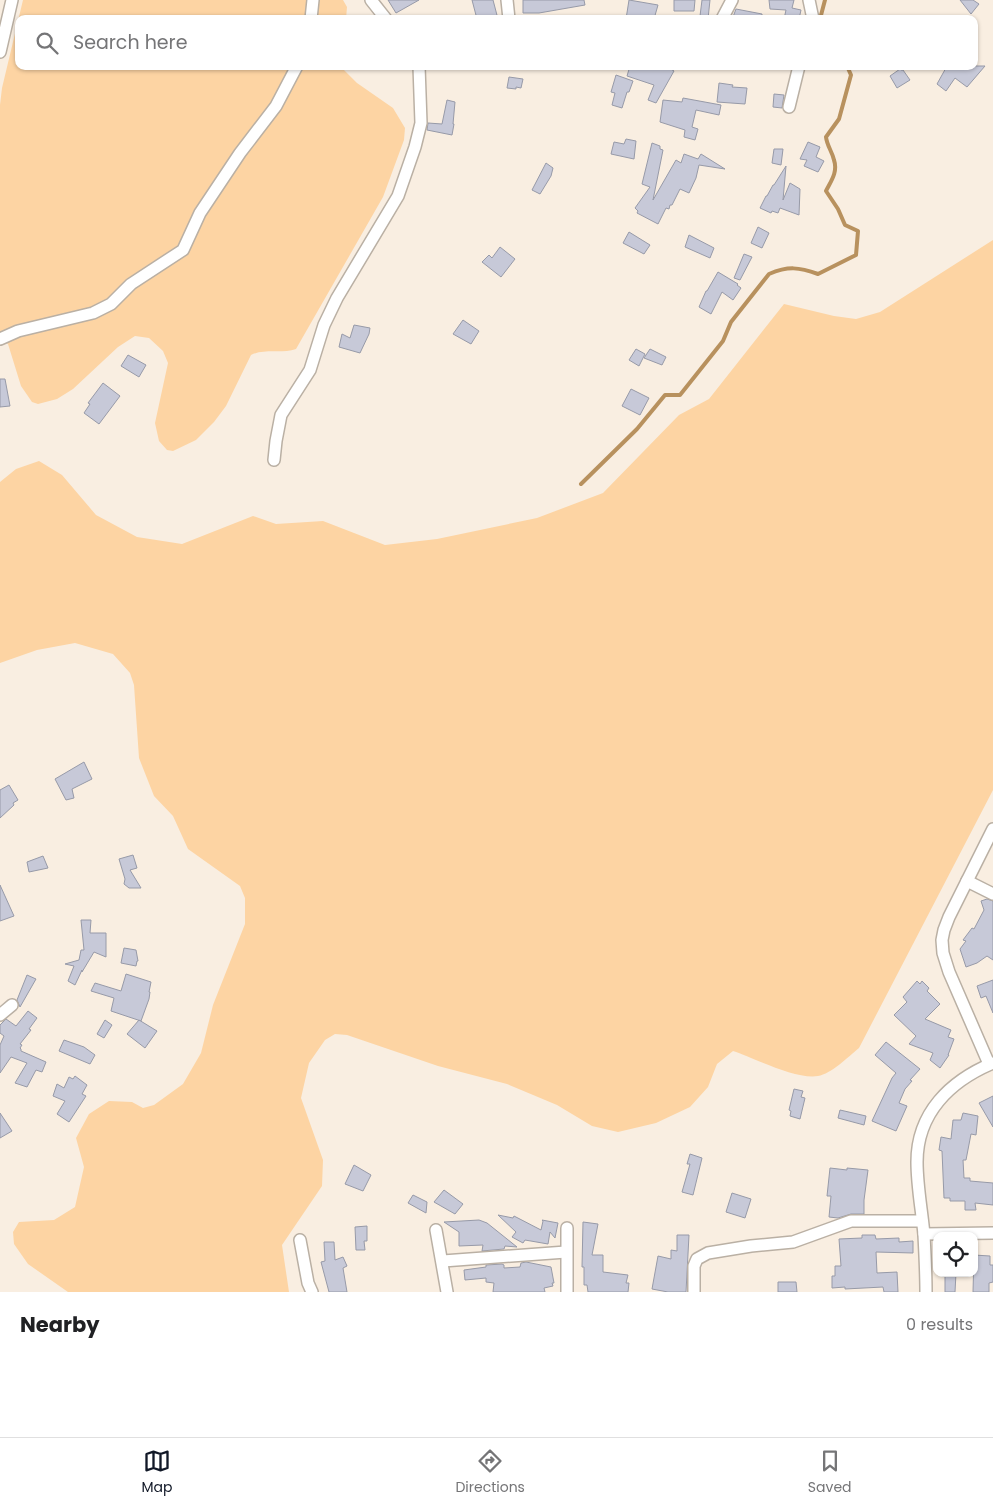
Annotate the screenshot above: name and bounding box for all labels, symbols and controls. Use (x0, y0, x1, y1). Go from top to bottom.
search box (15, 15, 978, 70)
icon: search (33, 29, 61, 57)
text: Search here (73, 29, 187, 56)
map controls (933, 1232, 978, 1277)
button: locate (933, 1232, 978, 1277)
text: Nearby (20, 1310, 100, 1339)
text: 0 results (906, 1313, 973, 1336)
tab: Map (141, 1447, 172, 1498)
tab: Directions (455, 1447, 525, 1498)
tab: Saved (808, 1447, 852, 1498)

